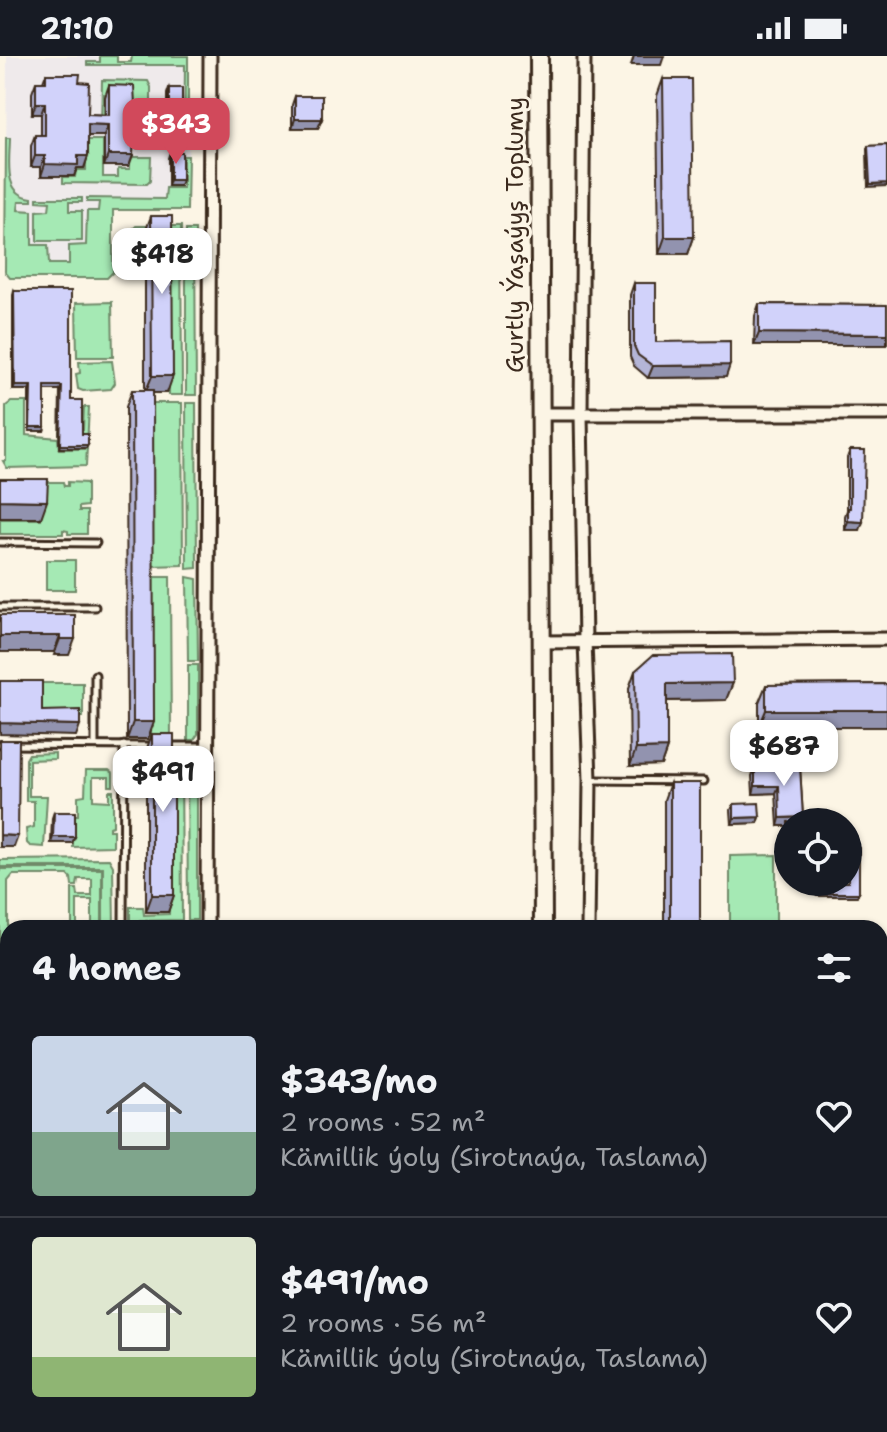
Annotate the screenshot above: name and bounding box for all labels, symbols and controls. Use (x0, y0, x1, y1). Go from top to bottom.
text: 21:10 (40, 8, 114, 49)
street label: Gurtly Ýaşaýyş Toplumy (499, 97, 531, 373)
pin: $343 (129, 98, 223, 166)
text: $343 (141, 106, 211, 141)
pin: $418 (115, 228, 209, 296)
text: $418 (130, 236, 194, 271)
pin: $687 (737, 720, 831, 788)
text: $687 (748, 728, 820, 763)
pin: $491 (116, 746, 210, 814)
text: $491 (131, 754, 195, 789)
map controls (774, 808, 862, 896)
button: locate (774, 808, 862, 896)
text: 4 homes (32, 945, 181, 991)
icon: filters (812, 946, 856, 990)
text: $343/mo (280, 1058, 438, 1104)
icon: home (96, 1068, 192, 1164)
icon: heart (812, 1094, 856, 1138)
text: 2 rooms · 52 m² (280, 1104, 486, 1139)
text: Kämillik ýoly (Sirotnaýa, Taslama) (280, 1139, 708, 1174)
text: $491/mo (280, 1259, 429, 1305)
icon: home (96, 1269, 192, 1365)
icon: heart (812, 1295, 856, 1339)
text: 2 rooms · 56 m² (280, 1305, 487, 1340)
text: Kämillik ýoly (Sirotnaýa, Taslama) (280, 1340, 708, 1375)

